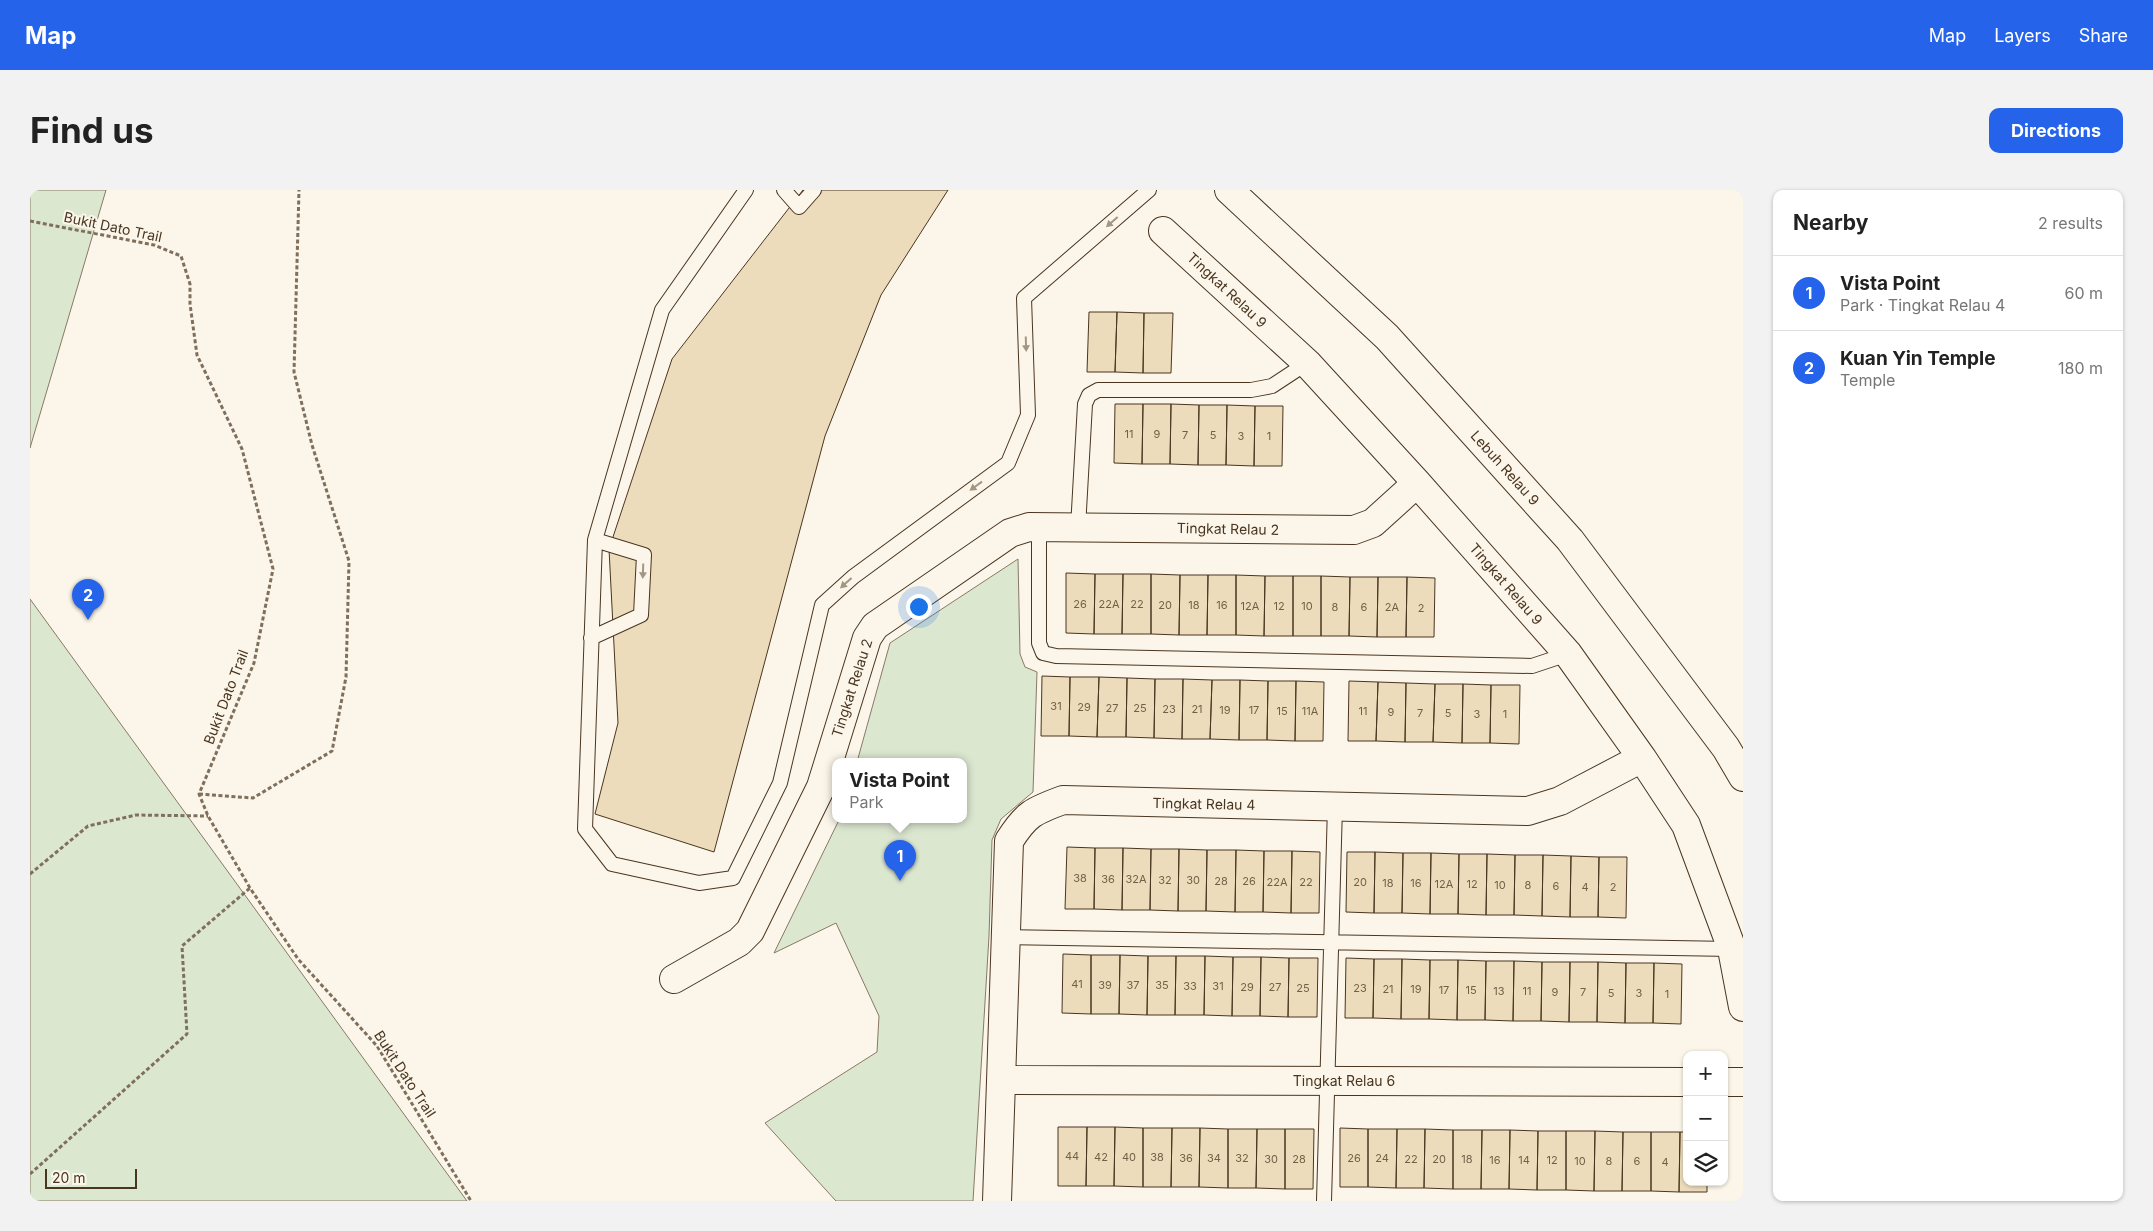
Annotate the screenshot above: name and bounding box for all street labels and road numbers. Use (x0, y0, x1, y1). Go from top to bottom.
street label: Bukit Dato Trail (62, 208, 164, 245)
street label: Tingkat Relau 9 (1184, 248, 1271, 331)
street label: Lebuh Relau 9 (1468, 427, 1543, 508)
street label: Tingkat Relau 2 (1177, 519, 1279, 538)
street label: Tingkat Relau 9 (1466, 539, 1546, 628)
street label: Tingkat Relau 2 (828, 637, 875, 739)
street label: Bukit Dato Trail (200, 647, 251, 747)
street label: Tingkat Relau 4 (1152, 794, 1256, 813)
street label: Bukit Dato Trail (371, 1027, 440, 1120)
street label: Tingkat Relau 6 (1293, 1072, 1395, 1089)

